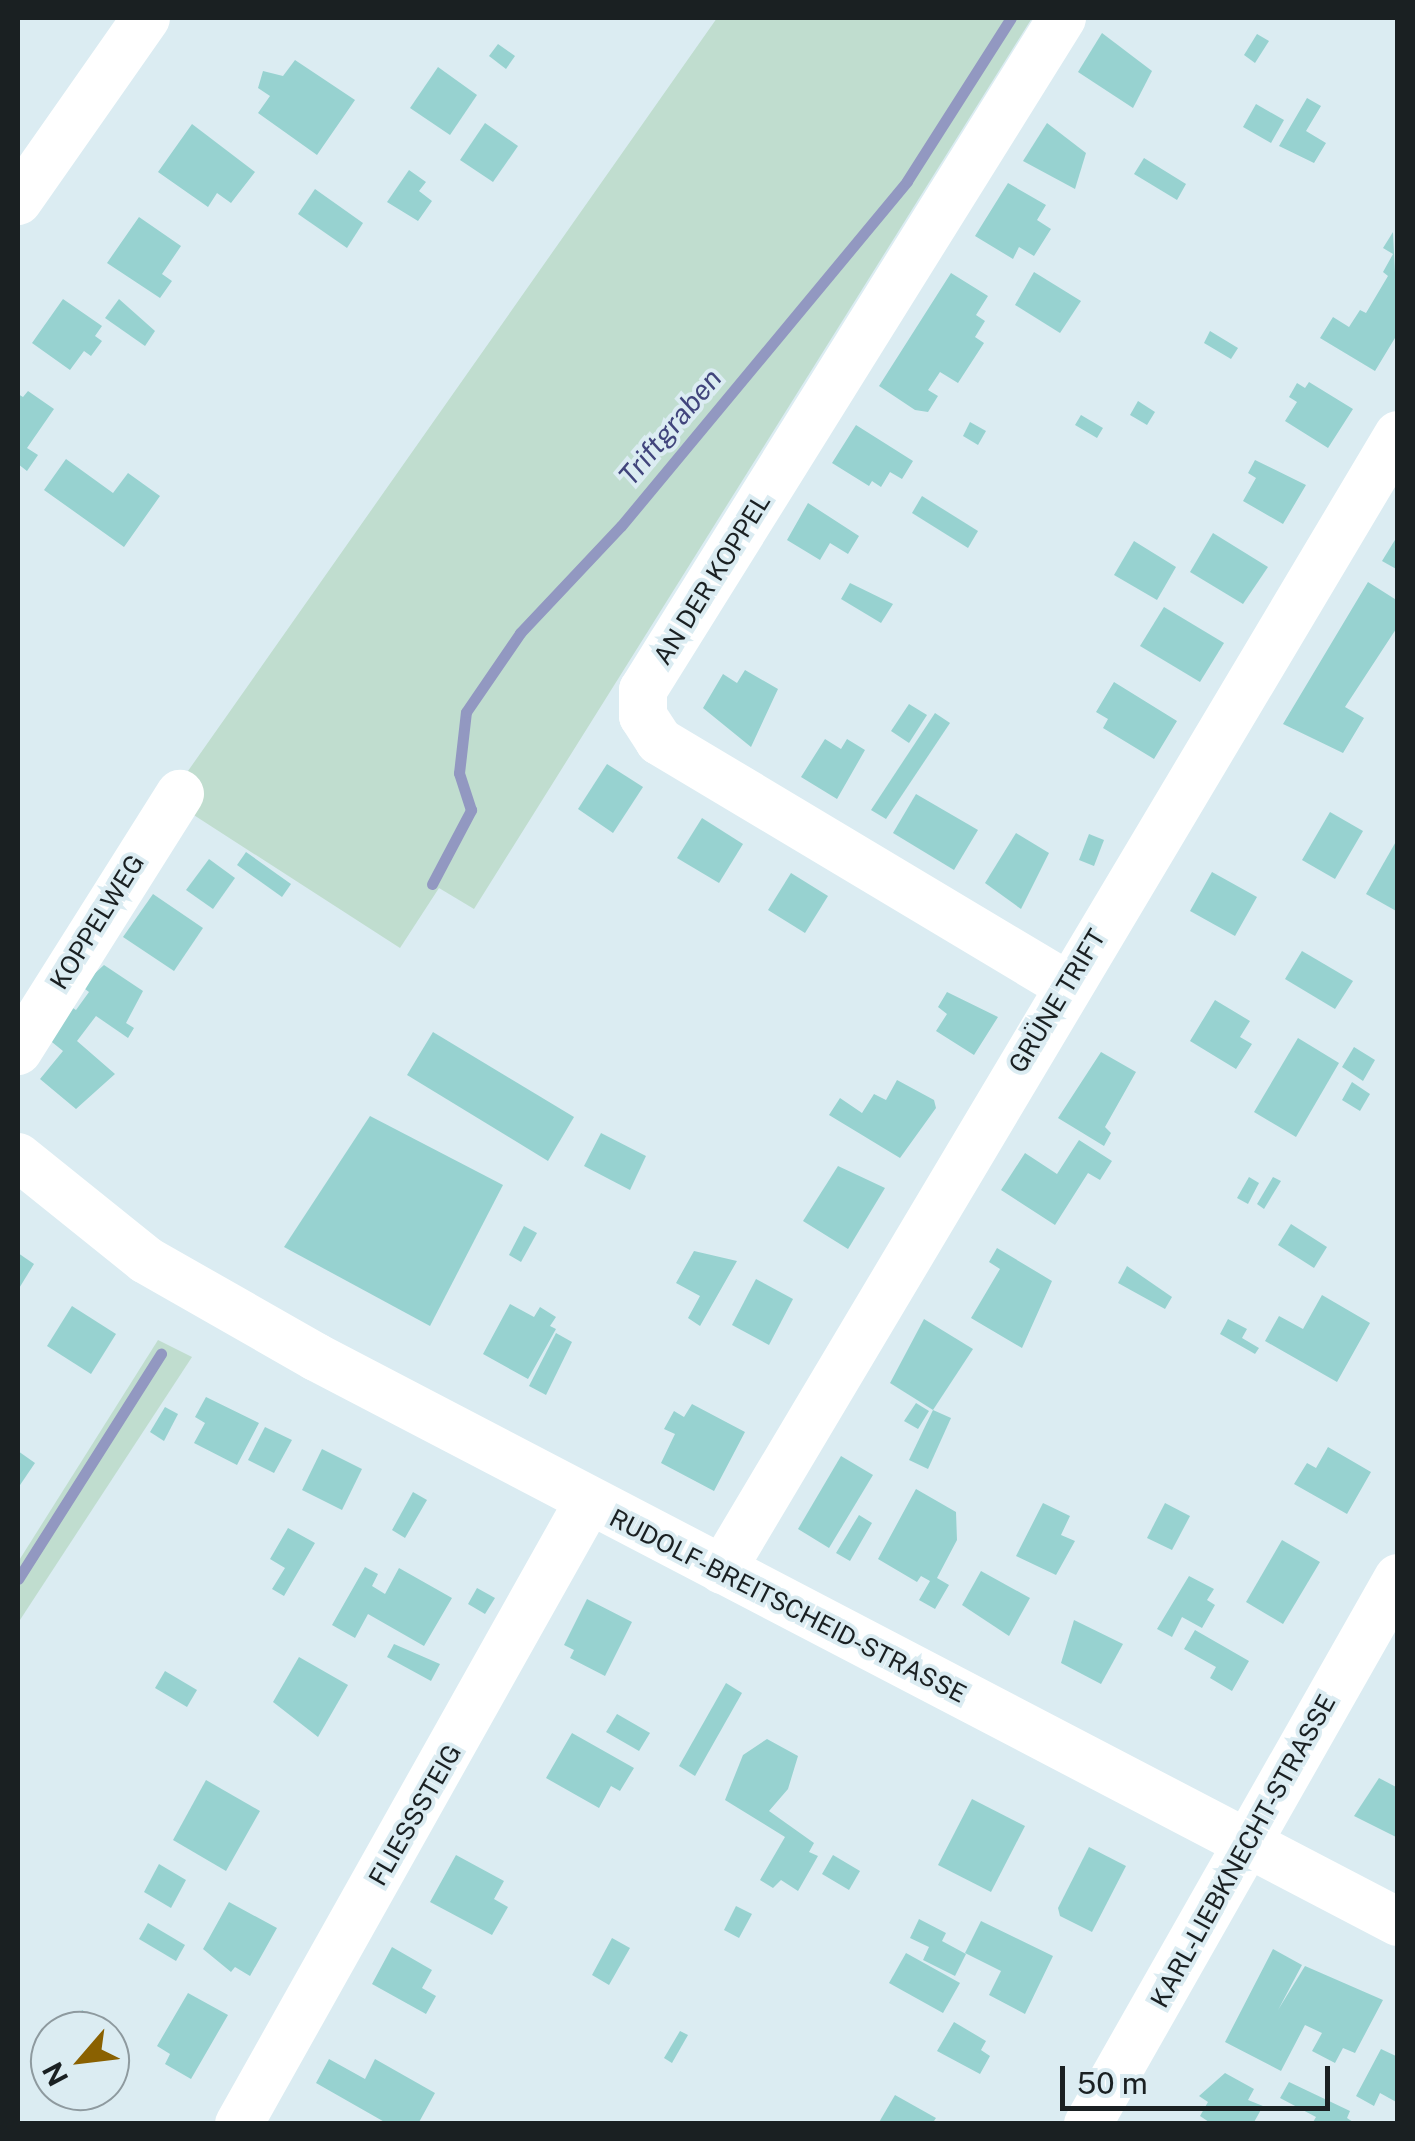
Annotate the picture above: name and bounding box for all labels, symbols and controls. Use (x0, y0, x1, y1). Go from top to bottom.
water label: Triftgraben (612, 362, 728, 492)
street label: AN DER KOPPEL (647, 488, 777, 670)
street label: KOPPELWEG (44, 849, 150, 995)
street label: GRÜNE TRIFT (1002, 924, 1112, 1078)
street label: RUDOLF-BREITSCHEID-STRASSE (605, 1503, 971, 1709)
street label: KARL-LIEBKNECHT-STRASSE (1144, 1689, 1342, 2013)
street label: FLIESSSTEIG (362, 1739, 468, 1891)
north arrow (30, 2011, 130, 2111)
scale bar (1065, 2046, 1335, 2108)
text: N (35, 2057, 75, 2092)
text: 50 m (1077, 2065, 1148, 2101)

